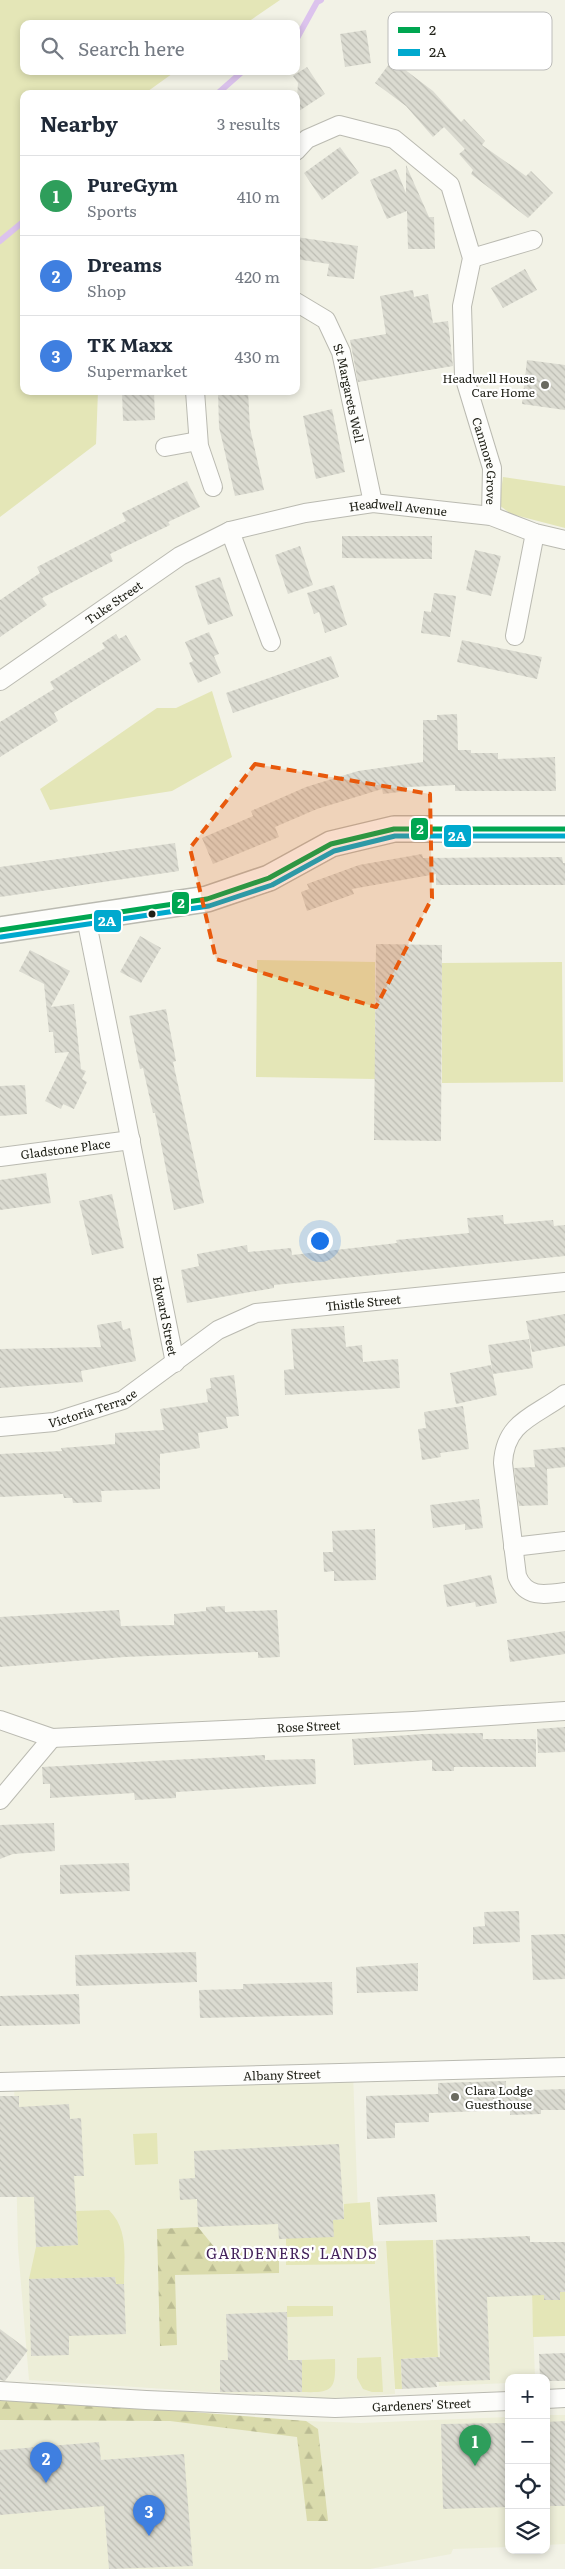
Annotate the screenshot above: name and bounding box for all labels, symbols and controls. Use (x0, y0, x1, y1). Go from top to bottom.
legend (388, 12, 552, 70)
text: 2 (429, 19, 436, 39)
search box (20, 20, 300, 75)
icon: search (38, 34, 66, 62)
text: Search here (78, 34, 185, 62)
text: 2A (429, 41, 447, 61)
text: Nearby (40, 107, 118, 138)
text: 3 results (217, 111, 280, 135)
text: PureGym (87, 170, 178, 198)
text: 1 (53, 184, 59, 208)
text: 410 m (237, 184, 280, 208)
text: Sports (87, 198, 137, 222)
text: Dreams (87, 250, 162, 278)
text: 2 (52, 264, 60, 288)
text: 420 m (235, 264, 280, 288)
text: Shop (87, 278, 126, 302)
text: TK Maxx (87, 330, 172, 358)
street label: St Margarets Well (329, 340, 369, 444)
text: 3 (52, 344, 60, 368)
text: 430 m (235, 344, 280, 368)
text: Supermarket (87, 358, 187, 382)
place label: Headwell House Care Home (442, 369, 535, 401)
marker: Headwell House Care Home (539, 379, 551, 391)
street label: Canmore Grove (468, 415, 501, 505)
street label: Headwell Avenue (348, 494, 448, 520)
street label: Tuke Street (81, 576, 146, 629)
line badge: 2 (410, 817, 429, 841)
text: 2 (416, 818, 424, 838)
line badge: 2A (443, 824, 472, 848)
text: 2A (448, 825, 466, 845)
line badge: 2 (171, 891, 190, 915)
text: 2 (177, 892, 185, 912)
line badge: 2A (93, 909, 122, 933)
unlabelled marker (147, 909, 157, 919)
text: 2A (98, 910, 116, 930)
street label: Gladstone Place (20, 1134, 111, 1163)
your location (307, 1228, 333, 1254)
street label: Edward Street (149, 1275, 182, 1358)
street label: Thistle Street (325, 1289, 402, 1315)
street label: Victoria Terrace (47, 1384, 140, 1431)
street label: Rose Street (276, 1715, 341, 1736)
street label: Albany Street (243, 2064, 321, 2085)
place label: Clara Lodge Guesthouse (465, 2081, 533, 2113)
marker: Clara Lodge Guesthouse (449, 2091, 461, 2103)
district label: GARDENERS' LANDS (206, 2241, 378, 2264)
map controls (505, 2374, 550, 2554)
button: + (505, 2374, 550, 2419)
street label: Gardeners' Street (372, 2394, 471, 2416)
button: − (505, 2419, 550, 2464)
pin: 1 (459, 2425, 491, 2466)
pin: 2 (30, 2442, 62, 2483)
button: locate (505, 2464, 550, 2509)
pin: 3 (133, 2495, 165, 2536)
button: layers (505, 2509, 550, 2554)

